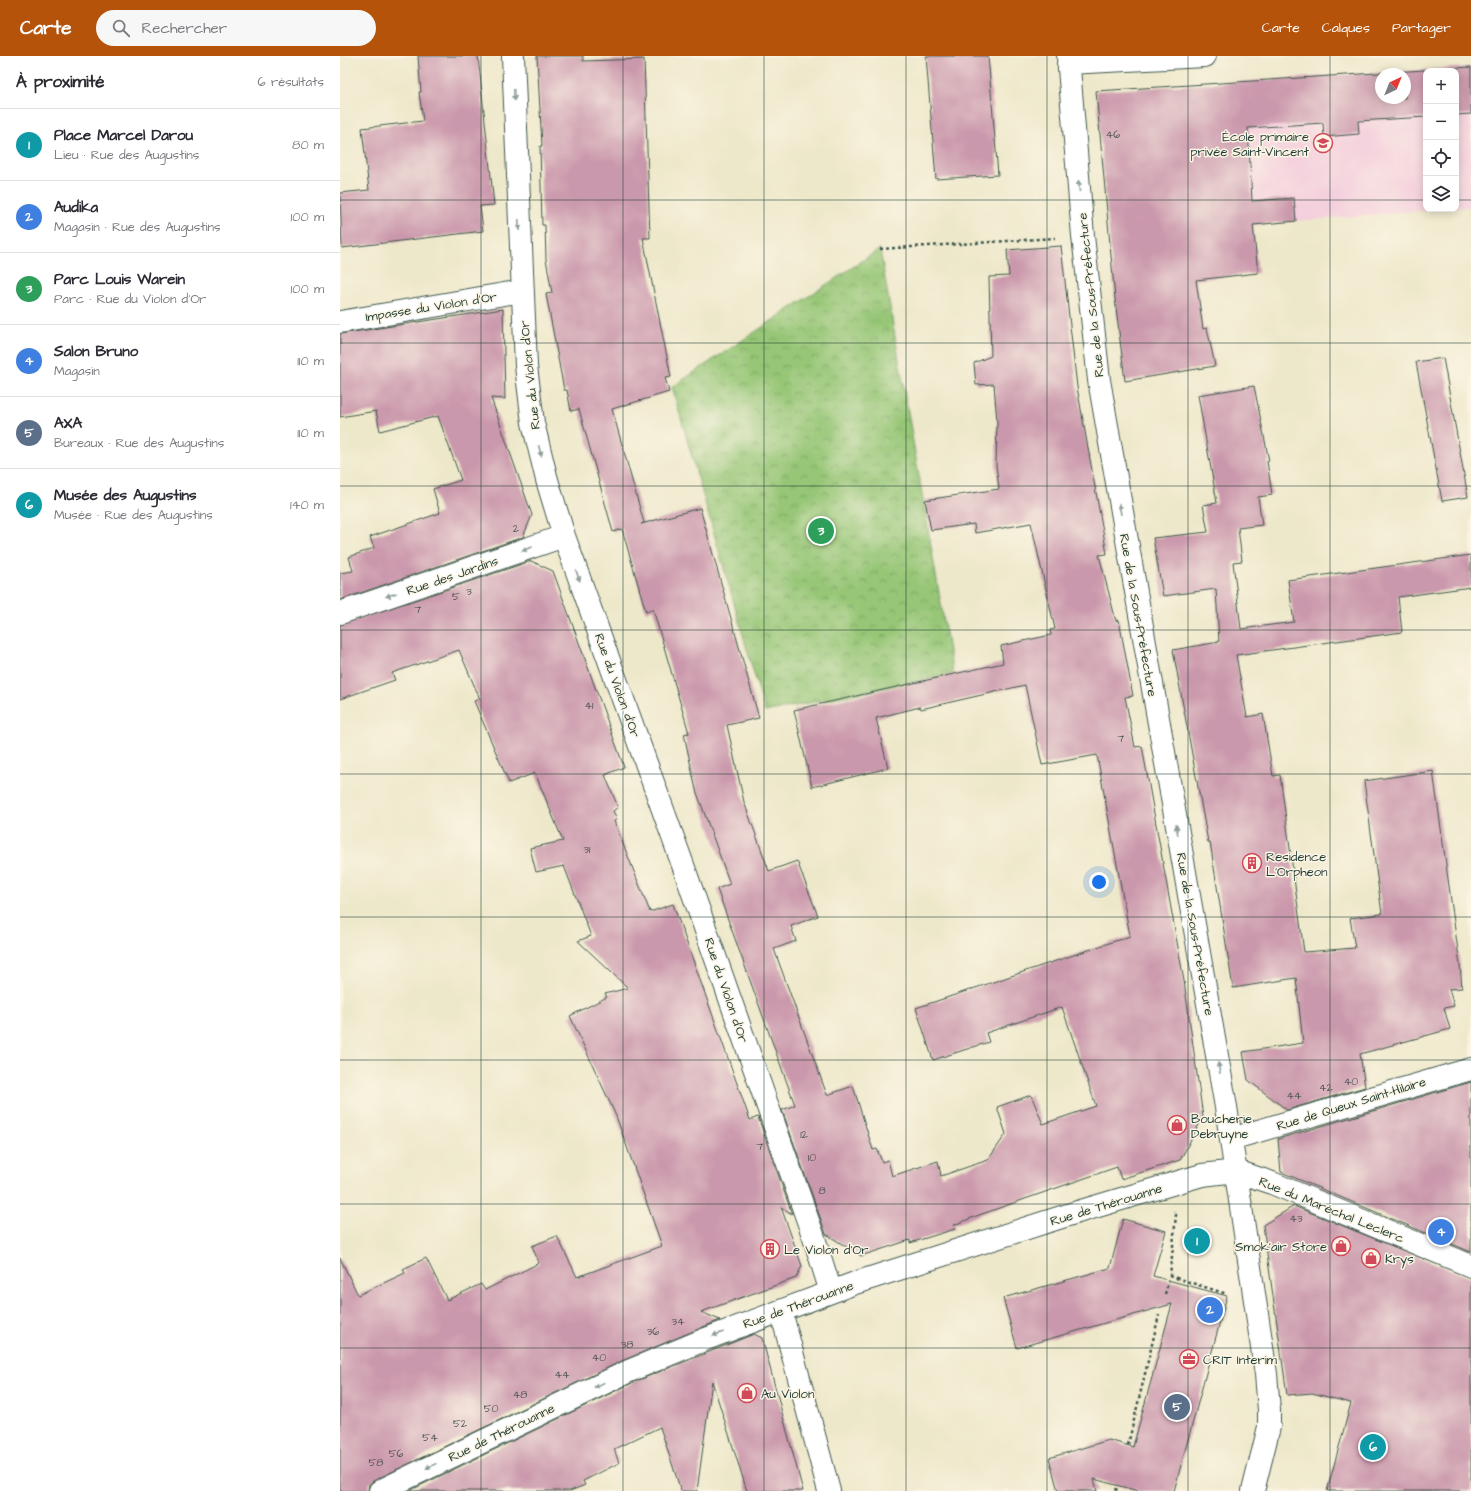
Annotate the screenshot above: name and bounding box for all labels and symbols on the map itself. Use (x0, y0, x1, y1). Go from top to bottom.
north arrow (1375, 68, 1411, 104)
one-way arrow (511, 89, 518, 101)
house number: 46 (1106, 127, 1120, 142)
place label: École primaire privée Saint-Vincent (1190, 128, 1310, 161)
school or university icon: École primaire privée Saint-Vincent (1312, 132, 1334, 154)
one-way arrow (1076, 180, 1082, 192)
street label: Rue de la Sous-Préfecture (1073, 212, 1109, 378)
one-way arrow (516, 219, 522, 232)
street label: Impasse du Violon d'Or (364, 288, 498, 326)
street label: Rue du Violon d'Or (515, 319, 545, 430)
one-way arrow (537, 446, 543, 458)
one-way arrow (1117, 503, 1123, 515)
pin: 3 (808, 516, 834, 546)
house number: 2 (513, 521, 520, 536)
street label: Rue de la Sous-Préfecture (1115, 532, 1161, 698)
one-way arrow (521, 546, 533, 552)
street label: Rue des Jardins (404, 552, 501, 600)
one-way arrow (575, 570, 581, 582)
house number: 3 (466, 584, 472, 599)
house number: 5 (452, 589, 460, 604)
one-way arrow (384, 593, 396, 599)
house number: 7 (415, 602, 422, 617)
street label: Rue du Violon d'Or (590, 631, 644, 740)
house number: 41 (585, 698, 594, 713)
house number: 7 (1118, 731, 1125, 746)
one-way arrow (1174, 824, 1180, 836)
house number: 31 (583, 842, 591, 857)
place label: Residence L'Orpheon (1266, 848, 1328, 881)
street label: Rue de la Sous-Préfecture (1172, 851, 1218, 1017)
building icon: Residence L'Orpheon (1241, 852, 1263, 874)
your location (1089, 872, 1109, 892)
street label: Rue du Violon d'Or (700, 936, 752, 1045)
one-way arrow (1216, 1062, 1222, 1074)
street label: Rue de Queux Saint-Hilaire (1274, 1073, 1428, 1135)
house number: 40 (1344, 1074, 1358, 1089)
house number: 42 (1319, 1080, 1334, 1095)
house number: 44 (1287, 1088, 1302, 1103)
place label: Boucherie Debruyne (1191, 1110, 1252, 1144)
shop icon: Boucherie Debruyne (1166, 1114, 1188, 1136)
house number: 12 (800, 1127, 809, 1142)
house number: 7 (757, 1139, 764, 1154)
house number: 10 (808, 1150, 816, 1165)
street label: Rue du Maréchal Leclerc (1256, 1172, 1407, 1247)
street label: Rue de Thérouanne (1048, 1179, 1165, 1231)
house number: 8 (818, 1183, 826, 1198)
house number: 43 (1289, 1211, 1303, 1226)
pin: 4 (1428, 1217, 1454, 1247)
pin: 1 (1184, 1226, 1210, 1256)
shop icon: Smok'air Store (1330, 1235, 1352, 1257)
building icon: Le Violon d'Or (759, 1238, 781, 1260)
place label: Smok'air Store (1235, 1238, 1327, 1256)
place label: Le Violon d'Or (784, 1241, 868, 1259)
shop icon: Krys (1360, 1247, 1382, 1269)
place label: Krys (1385, 1250, 1414, 1269)
street label: Rue de Thérouanne (741, 1277, 856, 1333)
pin: 2 (1197, 1295, 1223, 1325)
house number: 34 (671, 1314, 685, 1329)
house number: 36 (647, 1324, 659, 1339)
one-way arrow (712, 1331, 724, 1337)
house number: 38 (621, 1337, 633, 1352)
office icon: CRIT Interim (1178, 1348, 1200, 1370)
house number: 40 (592, 1350, 606, 1365)
place label: CRIT Interim (1203, 1351, 1278, 1369)
house number: 44 (555, 1367, 570, 1382)
one-way arrow (593, 1382, 604, 1388)
shop icon: Au Violon (736, 1382, 758, 1404)
place label: Au Violon (761, 1385, 815, 1403)
house number: 48 (513, 1387, 527, 1402)
pin: 5 (1164, 1392, 1190, 1422)
street label: Rue de Thérouanne (445, 1399, 558, 1466)
house number: 50 (484, 1401, 498, 1416)
house number: 52 (453, 1416, 468, 1431)
house number: 54 (422, 1430, 438, 1445)
pin: 6 (1360, 1432, 1386, 1462)
house number: 56 (389, 1446, 403, 1461)
house number: 58 (369, 1455, 383, 1470)
one-way arrow (426, 1463, 437, 1469)

